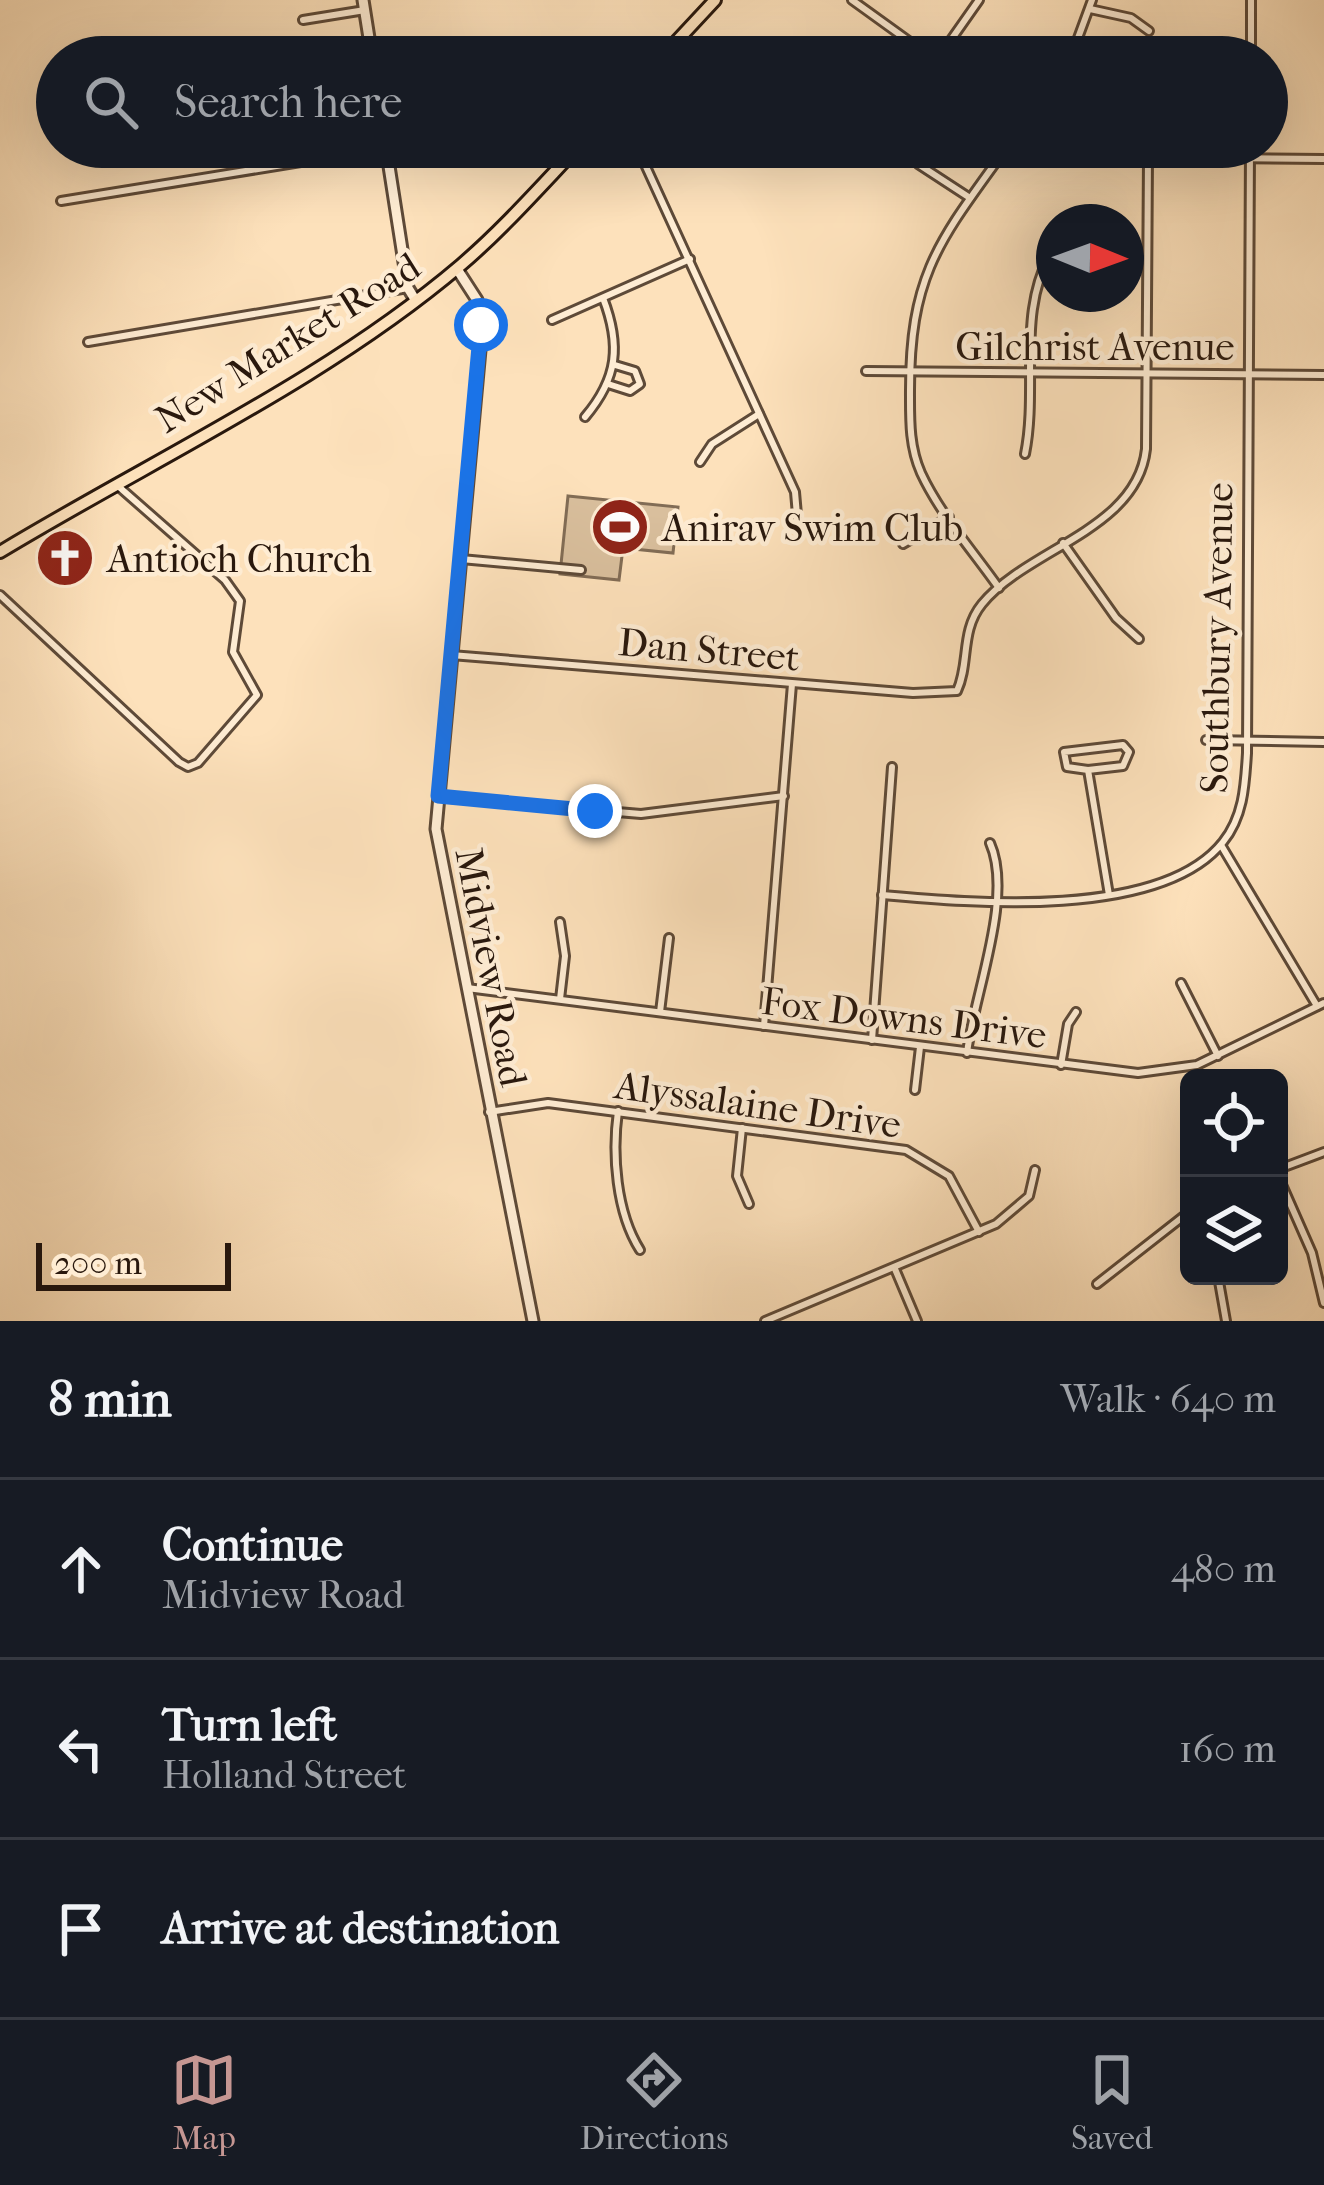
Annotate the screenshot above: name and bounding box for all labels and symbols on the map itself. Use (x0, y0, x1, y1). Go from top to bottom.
north arrow (1036, 204, 1144, 312)
street label: New Market Road (147, 243, 429, 443)
route start (454, 298, 508, 352)
street label: Gilchrist Avenue (955, 324, 1235, 370)
street label: Southbury Avenue (1191, 482, 1243, 794)
sports icon: Anirav Swim Club (589, 496, 651, 558)
place label: Anirav Swim Club (660, 505, 963, 551)
church icon: Antioch Church (34, 527, 96, 589)
place label: Antioch Church (105, 536, 372, 582)
street label: Dan Street (616, 619, 802, 681)
route end (568, 784, 622, 838)
street label: Midview Road (445, 844, 537, 1091)
street label: Fox Downs Drive (759, 978, 1049, 1058)
street label: Alyssalaine Drive (610, 1062, 904, 1148)
scale bar (36, 1237, 231, 1290)

